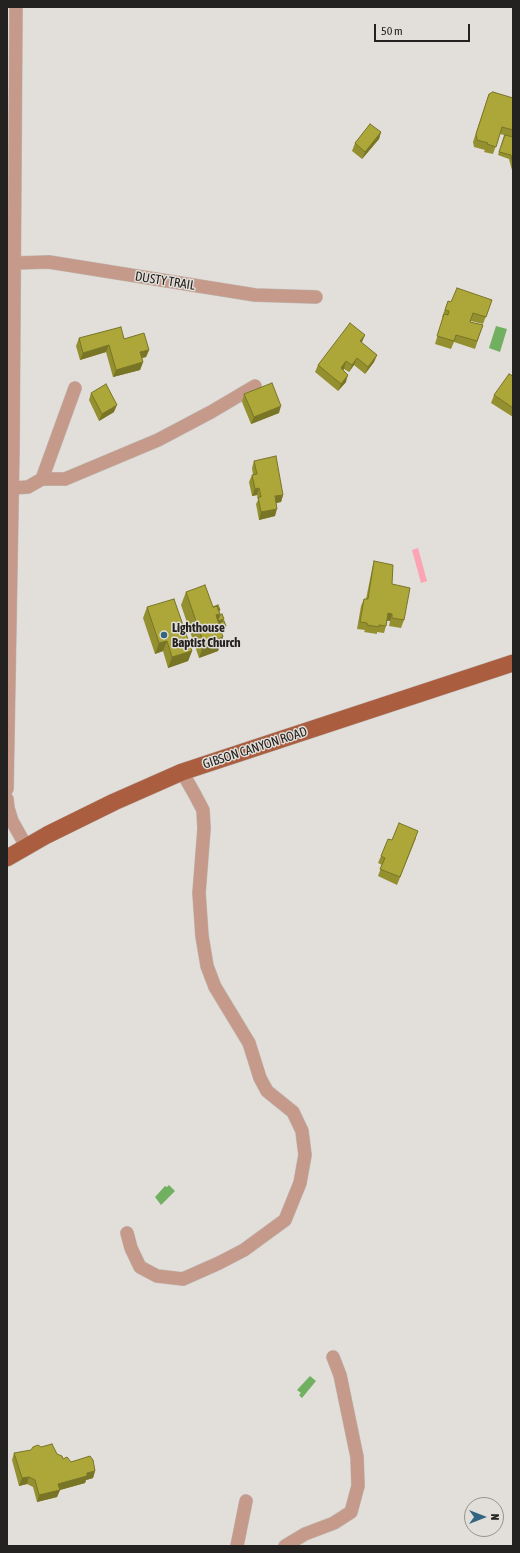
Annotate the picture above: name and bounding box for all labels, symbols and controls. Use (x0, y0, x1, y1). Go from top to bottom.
scale bar (376, 16, 472, 42)
text: 50 m (381, 24, 403, 38)
street label: DUSTY TRAIL (134, 269, 196, 293)
place label: Lighthouse Baptist Church (172, 620, 241, 651)
marker: Lighthouse Baptist Church (159, 630, 169, 640)
street label: GIBSON CANYON ROAD (201, 724, 309, 772)
north arrow (464, 1497, 504, 1537)
text: N (489, 1514, 501, 1520)

